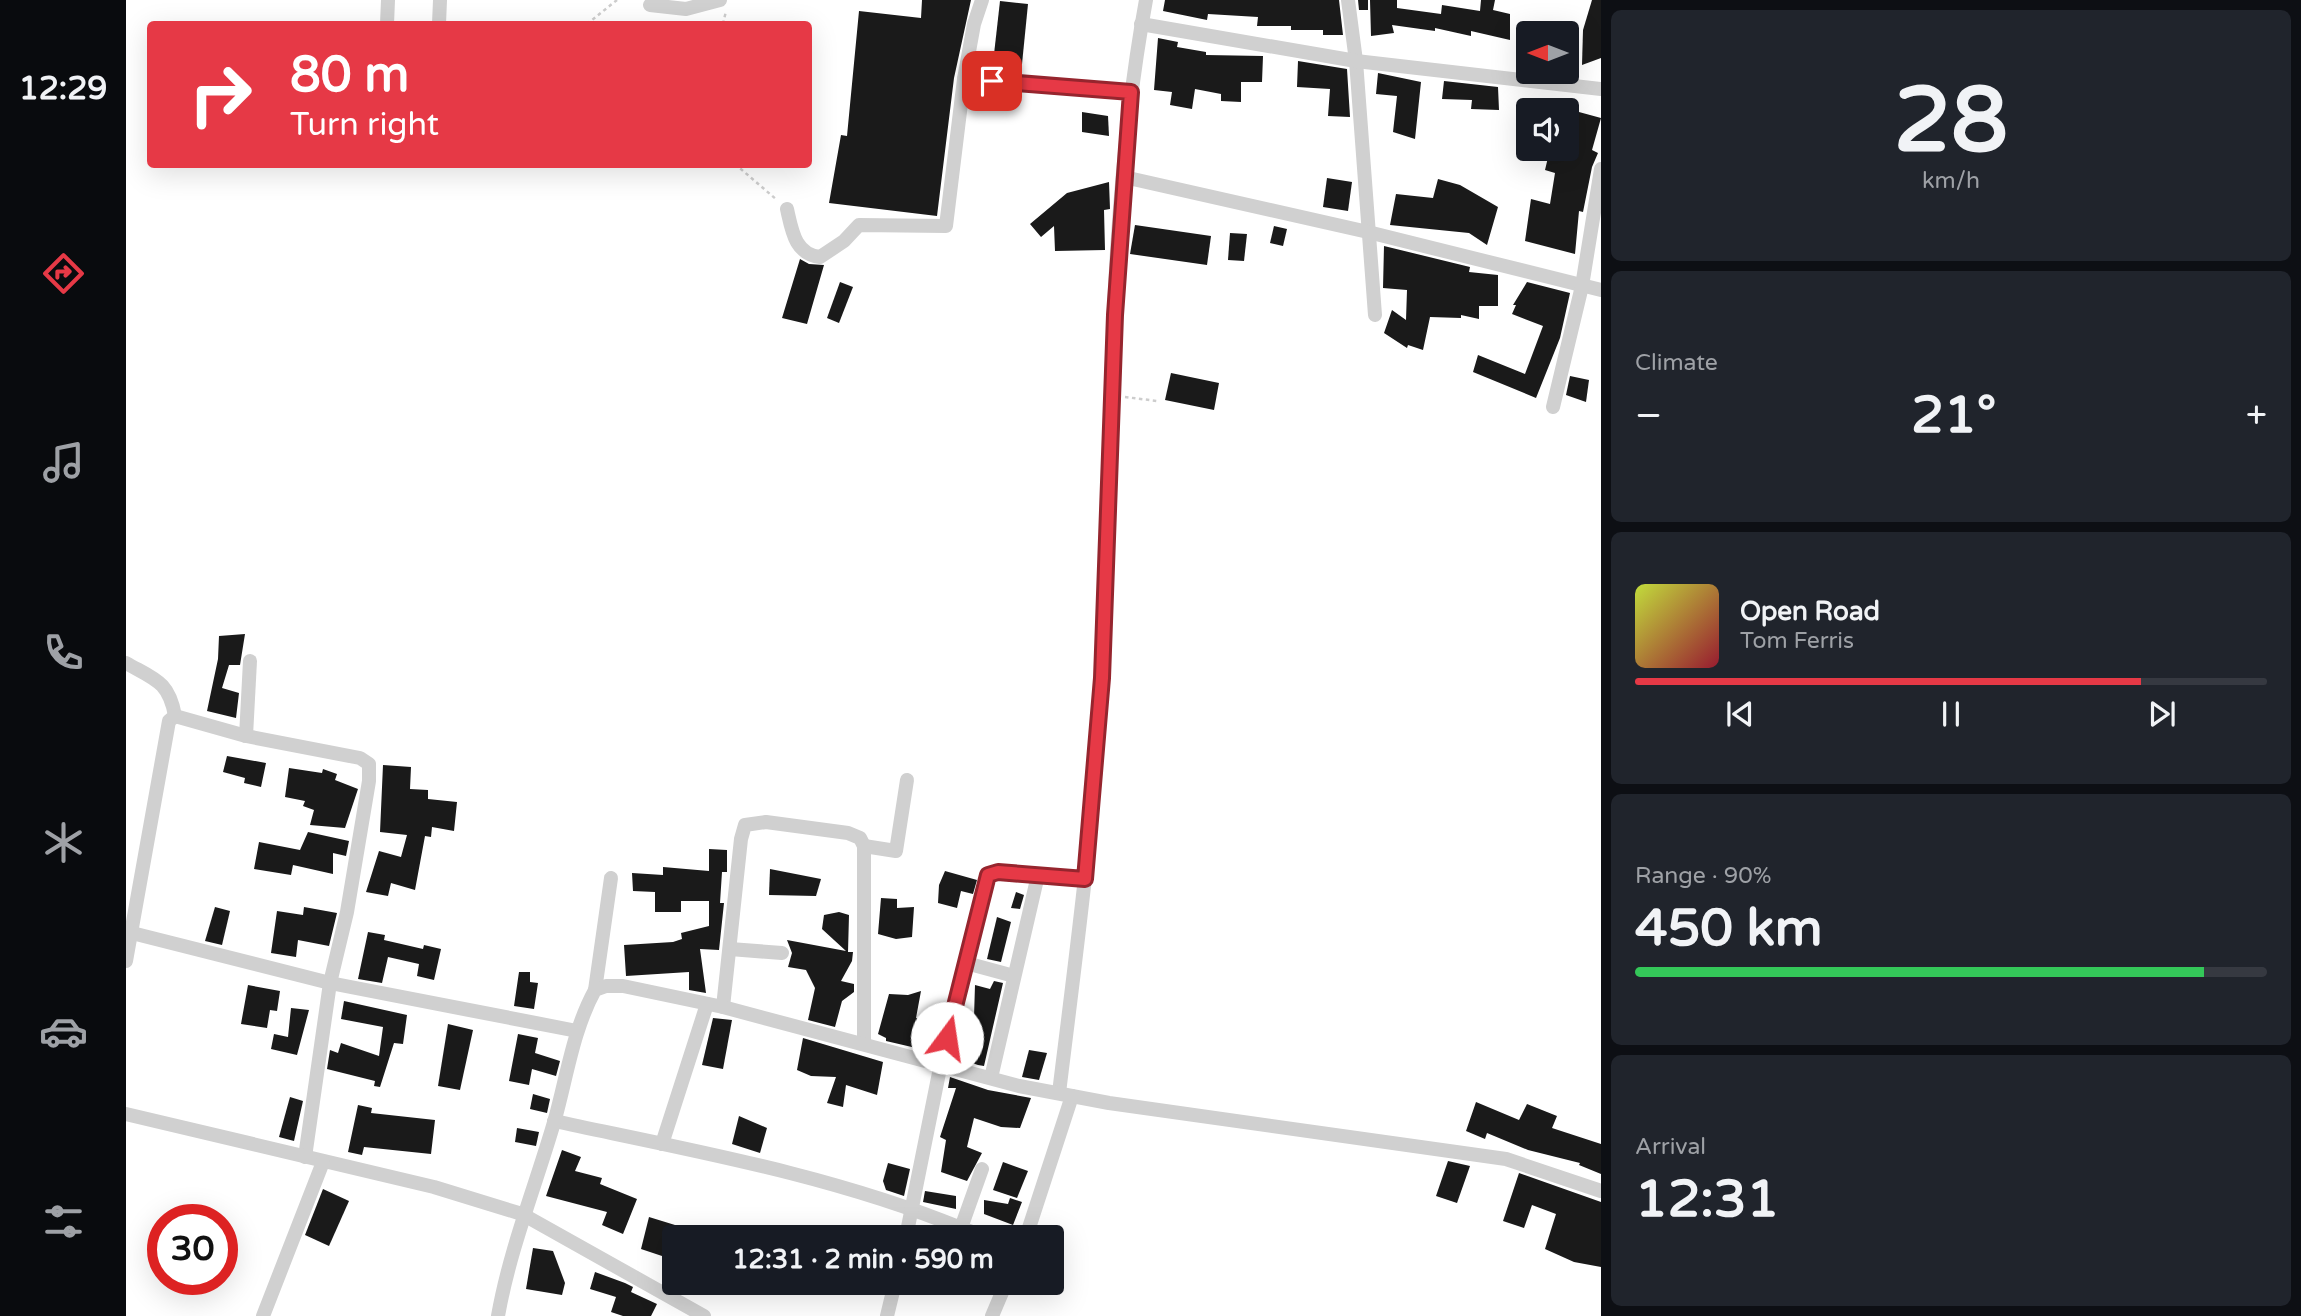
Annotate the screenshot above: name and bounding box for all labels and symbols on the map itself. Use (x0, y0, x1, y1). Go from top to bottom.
north arrow (1516, 21, 1578, 84)
pin (962, 51, 1022, 111)
position arrow (910, 1001, 984, 1075)
speed limit sign: 30 (147, 1204, 238, 1295)

